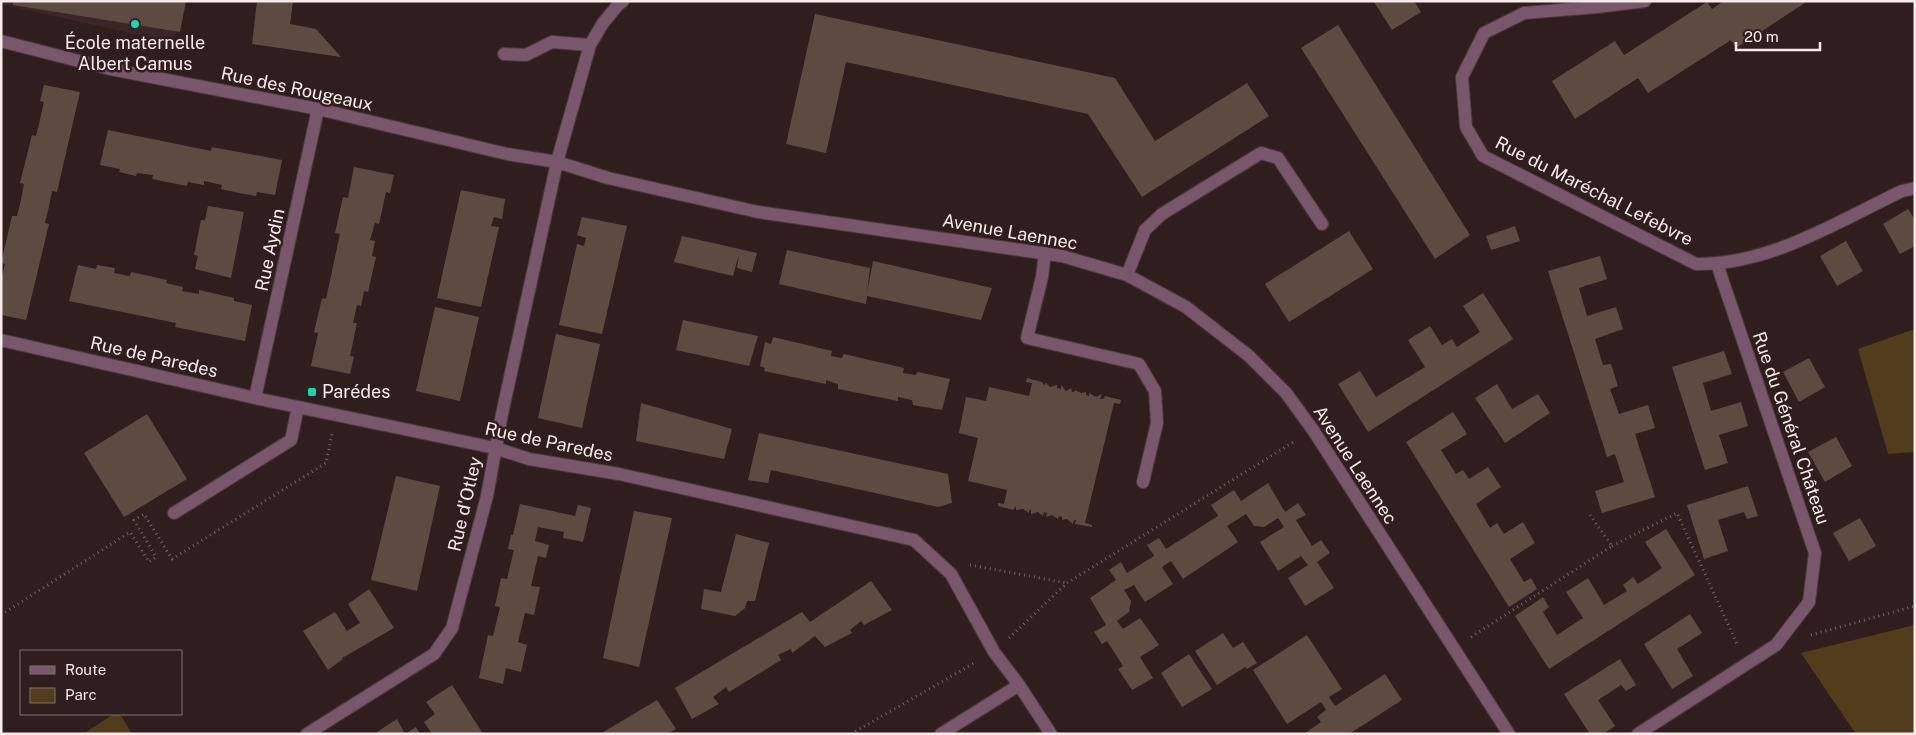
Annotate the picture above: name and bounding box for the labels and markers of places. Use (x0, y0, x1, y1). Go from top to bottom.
marker: École maternelle Albert Camus (129, 18, 141, 30)
place label: École maternelle Albert Camus (65, 31, 205, 74)
place label: Parédes (322, 381, 390, 402)
marker: Parédes (306, 386, 318, 398)

